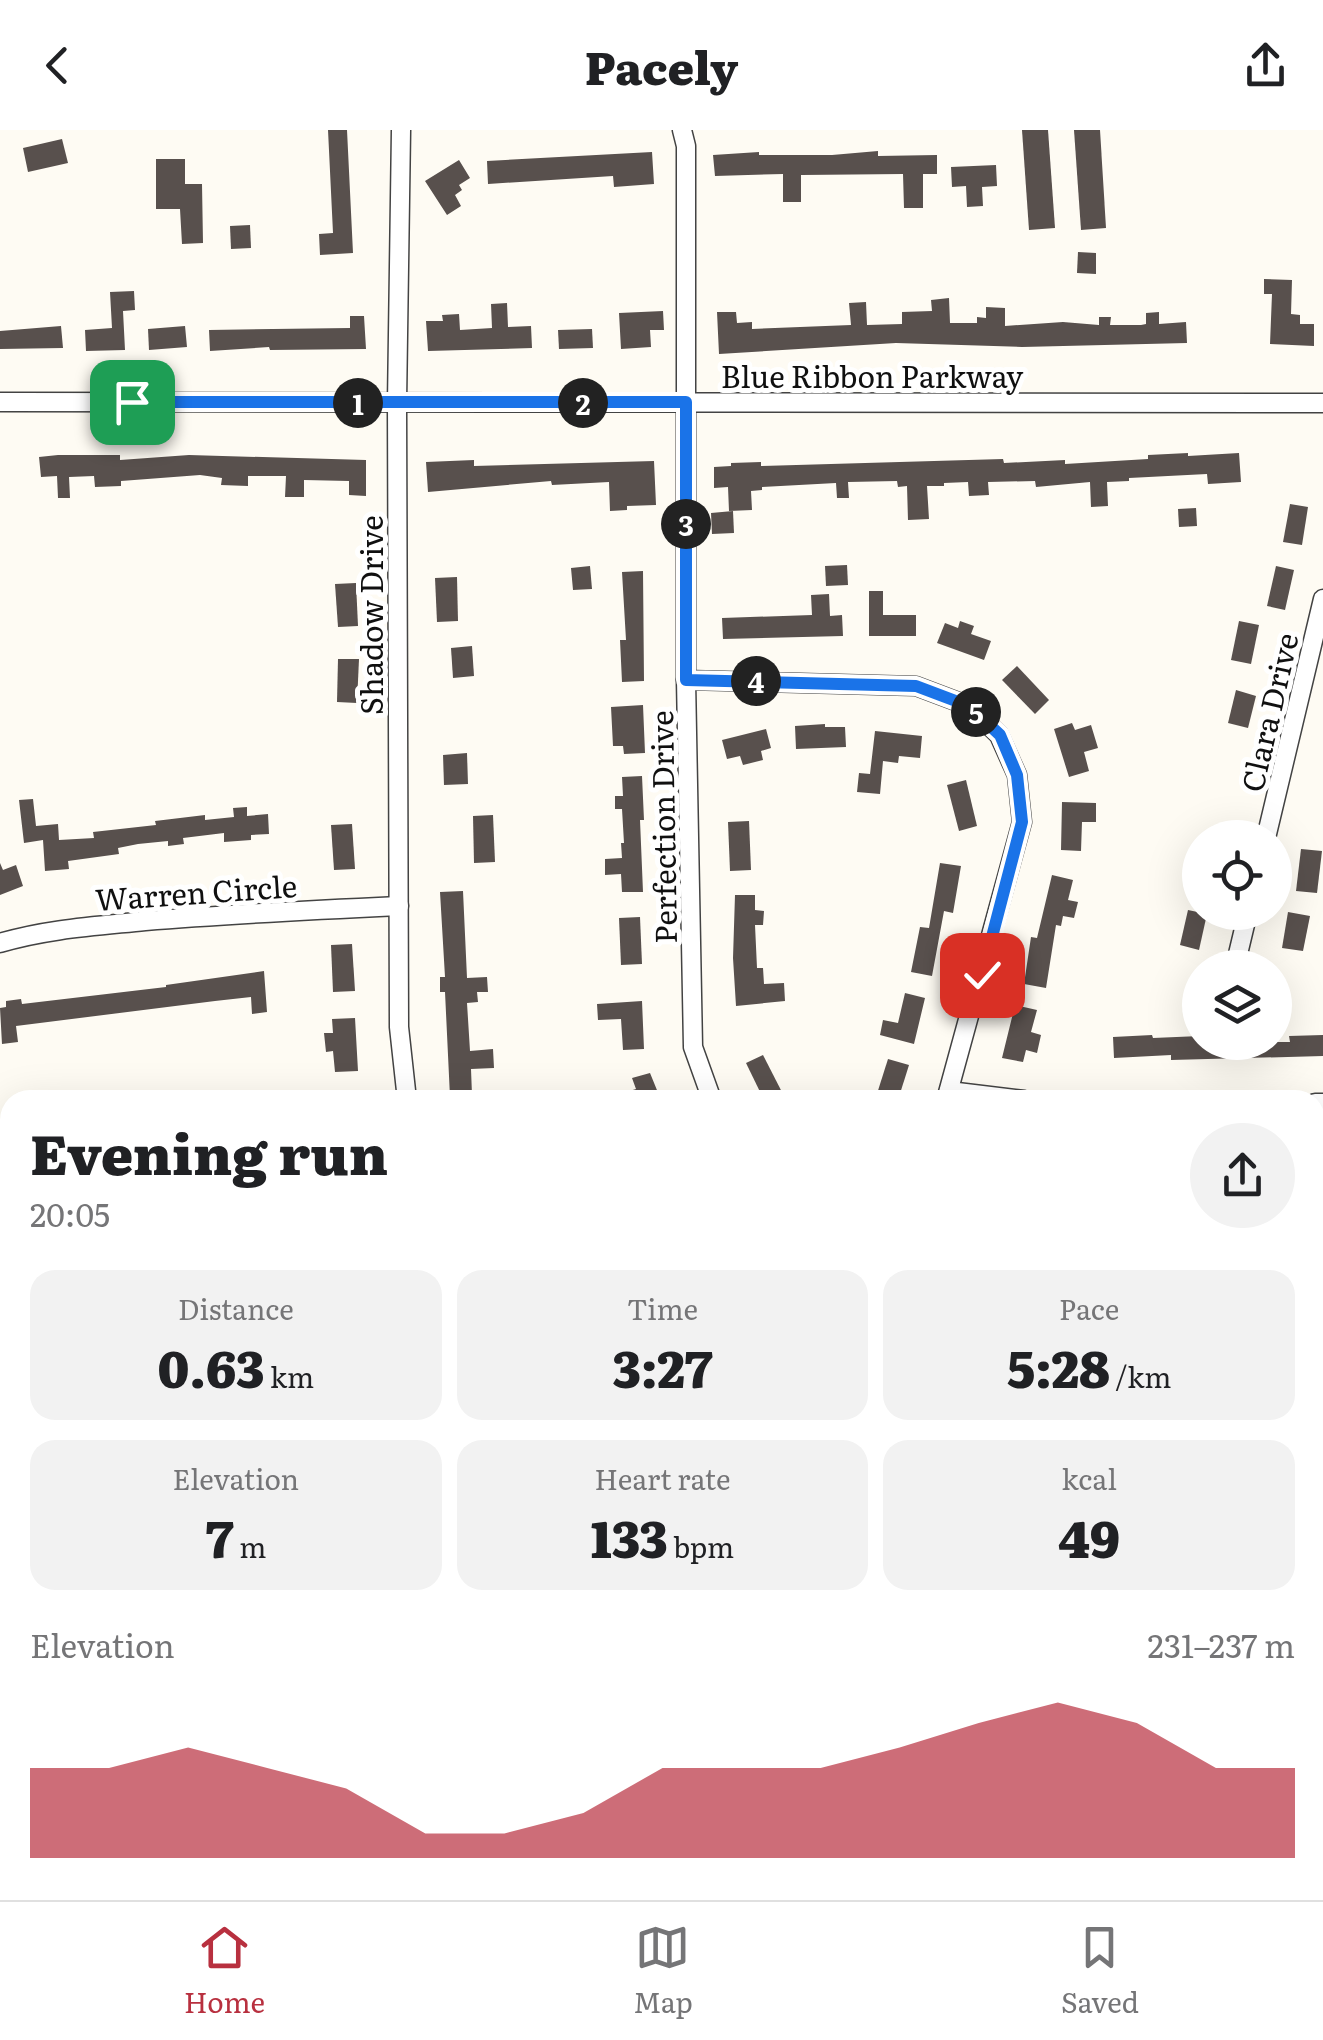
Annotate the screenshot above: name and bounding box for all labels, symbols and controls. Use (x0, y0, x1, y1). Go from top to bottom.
text: Pacely (585, 32, 738, 99)
icon: back (30, 38, 85, 93)
icon: share (1238, 38, 1293, 93)
street label: Blue Ribbon Parkway (721, 353, 1024, 397)
pin (90, 360, 175, 445)
icon: arrive (105, 375, 160, 430)
pin: 1 (333, 378, 383, 428)
pin: 2 (558, 378, 608, 428)
text: 1 (352, 382, 364, 424)
text: 2 (575, 382, 591, 424)
pin: 3 (661, 499, 711, 549)
text: 3 (678, 503, 694, 545)
street label: Shadow Drive (348, 515, 392, 715)
street label: Clara Drive (1228, 628, 1308, 796)
pin: 4 (731, 656, 781, 706)
text: 4 (748, 660, 764, 702)
pin: 5 (951, 687, 1001, 737)
text: 5 (968, 691, 984, 733)
street label: Perfection Drive (638, 710, 686, 944)
map controls (1182, 820, 1292, 1060)
button: locate (1182, 820, 1292, 930)
street label: Warren Circle (94, 862, 298, 920)
pin (940, 933, 1025, 1018)
icon: check (955, 948, 1010, 1003)
button: layers (1182, 950, 1292, 1060)
text: Evening run (30, 1110, 388, 1192)
button: share (1190, 1123, 1295, 1228)
text: 20:05 (30, 1189, 110, 1237)
text: Distance (178, 1287, 294, 1329)
text: Time (627, 1287, 698, 1329)
text: Pace (1059, 1287, 1119, 1329)
text: 0.63 (158, 1329, 264, 1403)
text: 3:27 (613, 1329, 712, 1403)
text: 5:28 (1007, 1329, 1110, 1403)
text: km (264, 1355, 314, 1397)
text: /km (1110, 1355, 1171, 1397)
text: Elevation (173, 1457, 299, 1499)
text: Heart rate (595, 1457, 730, 1499)
text: kcal (1062, 1457, 1117, 1499)
text: 7 (205, 1499, 234, 1573)
text: 133 (591, 1499, 668, 1573)
text: 49 (1058, 1499, 1120, 1573)
text: m (234, 1525, 266, 1567)
text: bpm (668, 1525, 734, 1567)
text: Elevation (30, 1620, 175, 1668)
text: 231–237 m (1147, 1620, 1295, 1668)
tab: Home (184, 1920, 265, 2022)
tab: Map (633, 1920, 693, 2022)
tab: Saved (1061, 1920, 1139, 2022)

